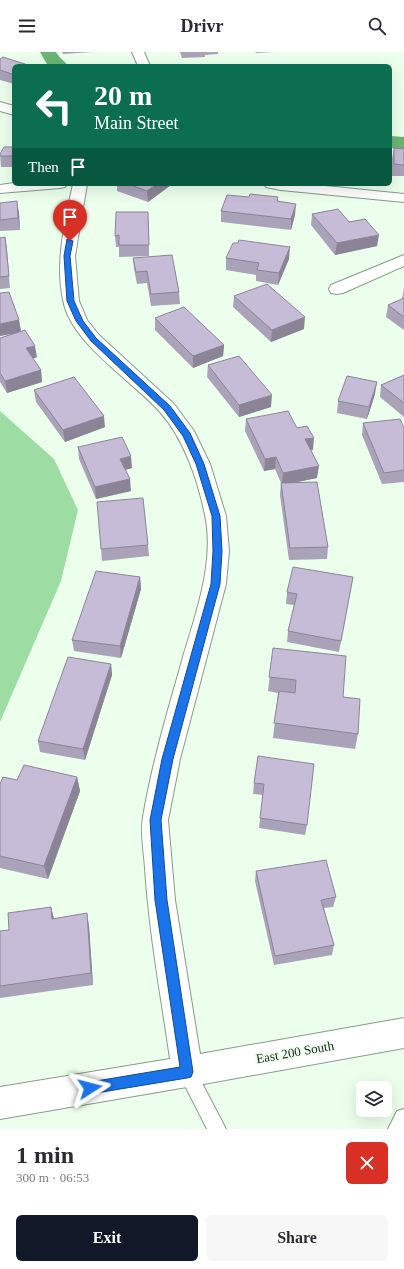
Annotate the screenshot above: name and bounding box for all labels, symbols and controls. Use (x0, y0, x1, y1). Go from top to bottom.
icon: menu (16, 15, 38, 37)
icon: search (366, 15, 388, 37)
text: Drivr (181, 16, 223, 36)
icon: left (28, 80, 80, 132)
text: 20 m (94, 80, 152, 111)
text: Main Street (94, 113, 178, 133)
icon: arrive (67, 156, 89, 178)
text: Then (28, 159, 59, 175)
pin (53, 200, 87, 241)
icon: arrive (59, 206, 81, 228)
street label: East 200 South (255, 1038, 336, 1066)
position arrow (69, 1067, 111, 1109)
map controls (356, 1081, 392, 1117)
button: layers (356, 1081, 392, 1117)
text: 1 min (16, 1142, 74, 1168)
button: close (346, 1142, 388, 1184)
text: 300 m · 06:53 (16, 1170, 89, 1185)
button: Exit (16, 1215, 198, 1261)
button: Share (206, 1215, 388, 1261)

